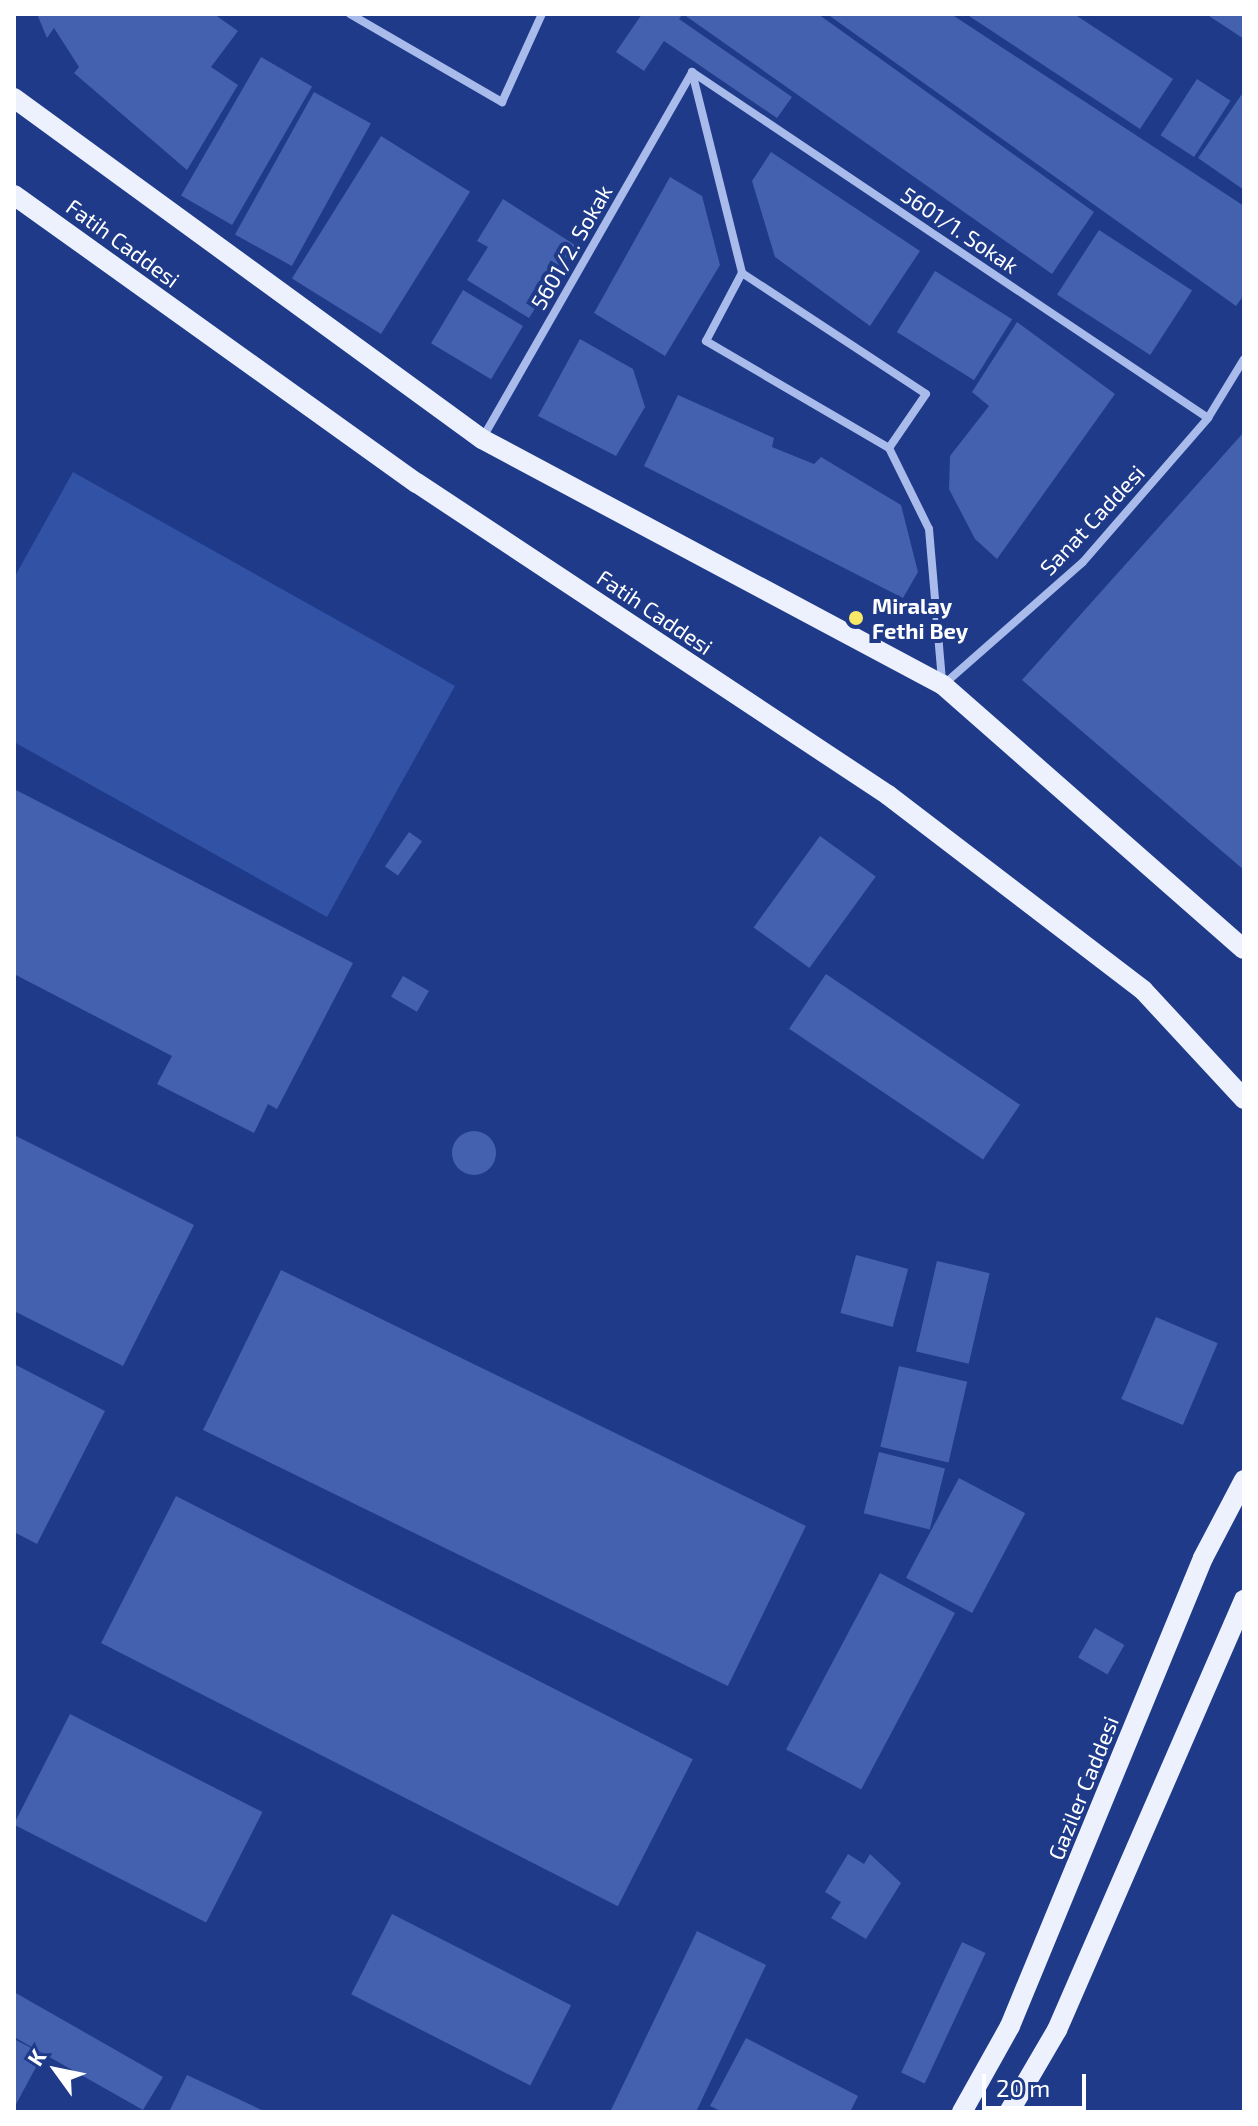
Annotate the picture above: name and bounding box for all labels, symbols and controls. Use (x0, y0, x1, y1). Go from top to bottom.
street label: 5601/2. Sokak (525, 180, 617, 314)
street label: 5601/1. Sokak (896, 181, 1024, 279)
street label: Fatih Caddesi (61, 193, 185, 293)
street label: Sanat Caddesi (1034, 459, 1150, 581)
street label: Fatih Caddesi (592, 564, 718, 660)
place label: Miralay Fethi Bey (872, 592, 968, 644)
marker: Miralay Fethi Bey (847, 609, 865, 627)
street label: Gaziler Caddesi (1042, 1712, 1124, 1864)
north arrow (16, 2030, 96, 2110)
text: K (21, 2044, 51, 2070)
scale bar (986, 2058, 1090, 2108)
text: 20 m (996, 2073, 1050, 2102)

